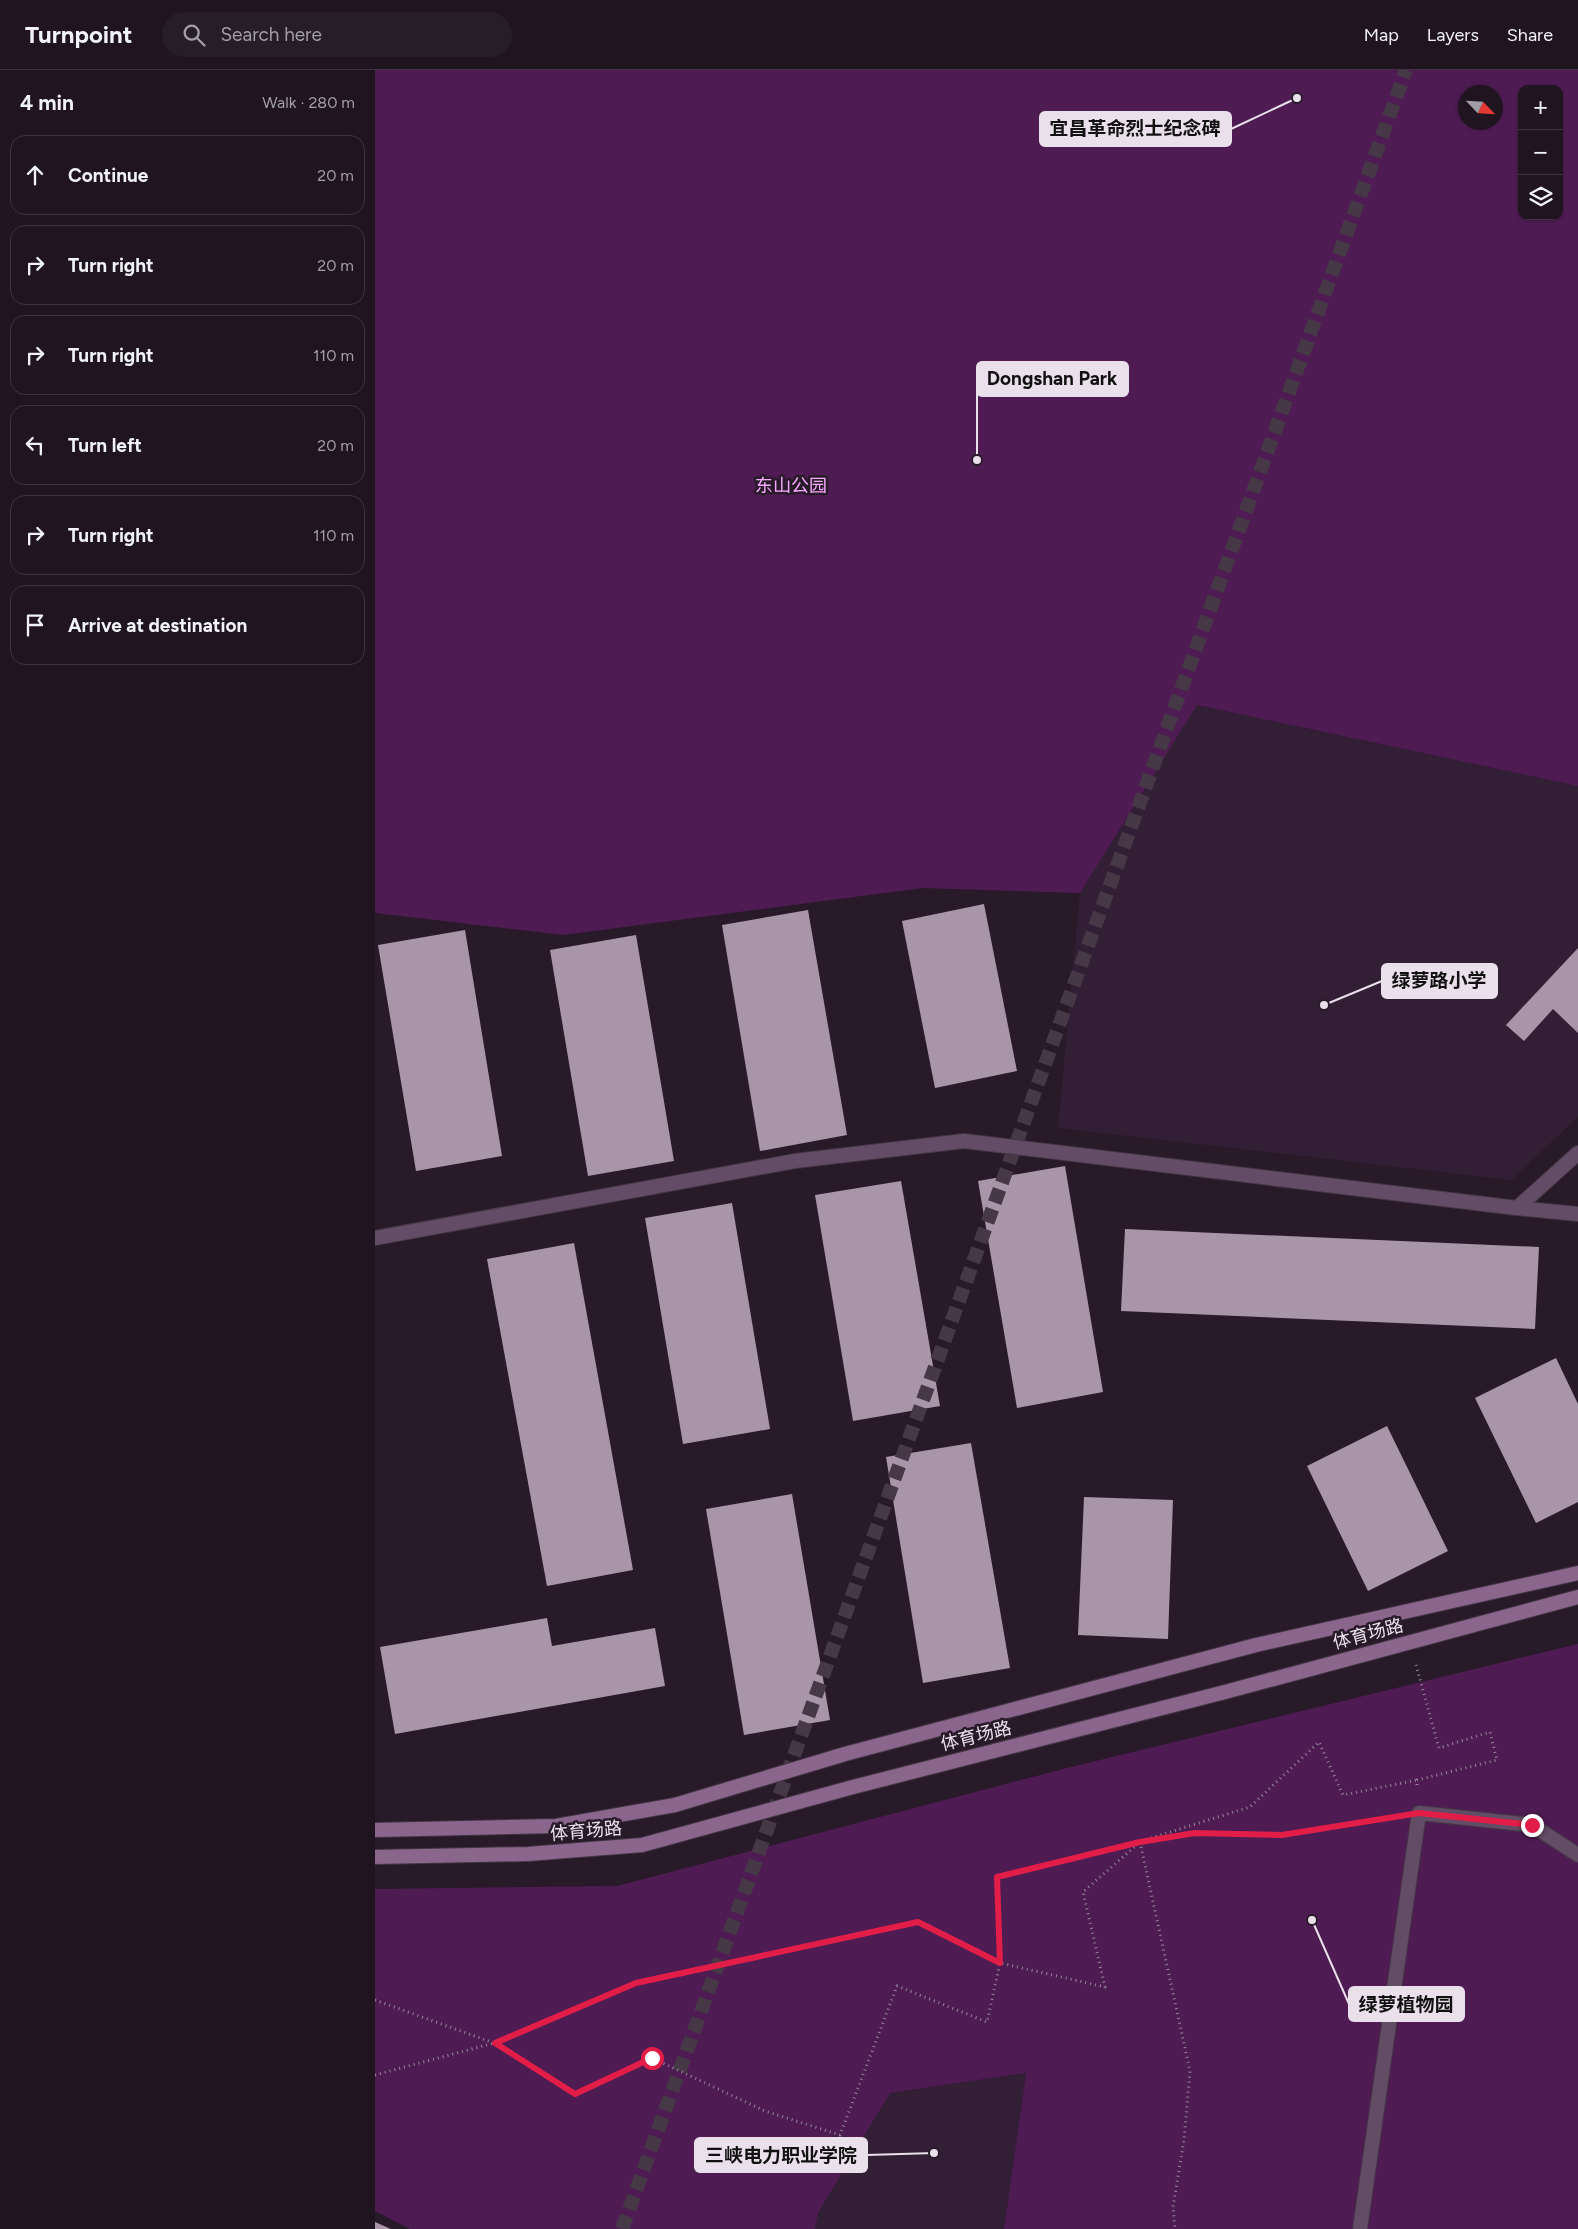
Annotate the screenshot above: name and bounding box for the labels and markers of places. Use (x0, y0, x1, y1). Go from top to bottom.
callout: 宜昌革命烈士纪念碑 (1040, 112, 1231, 146)
callout: Dongshan Park (977, 362, 1128, 396)
callout: 绿萝路小学 (1382, 964, 1497, 998)
callout: 绿萝植物园 (1349, 1987, 1464, 2021)
callout: 三峡电力职业学院 (695, 2138, 867, 2172)

